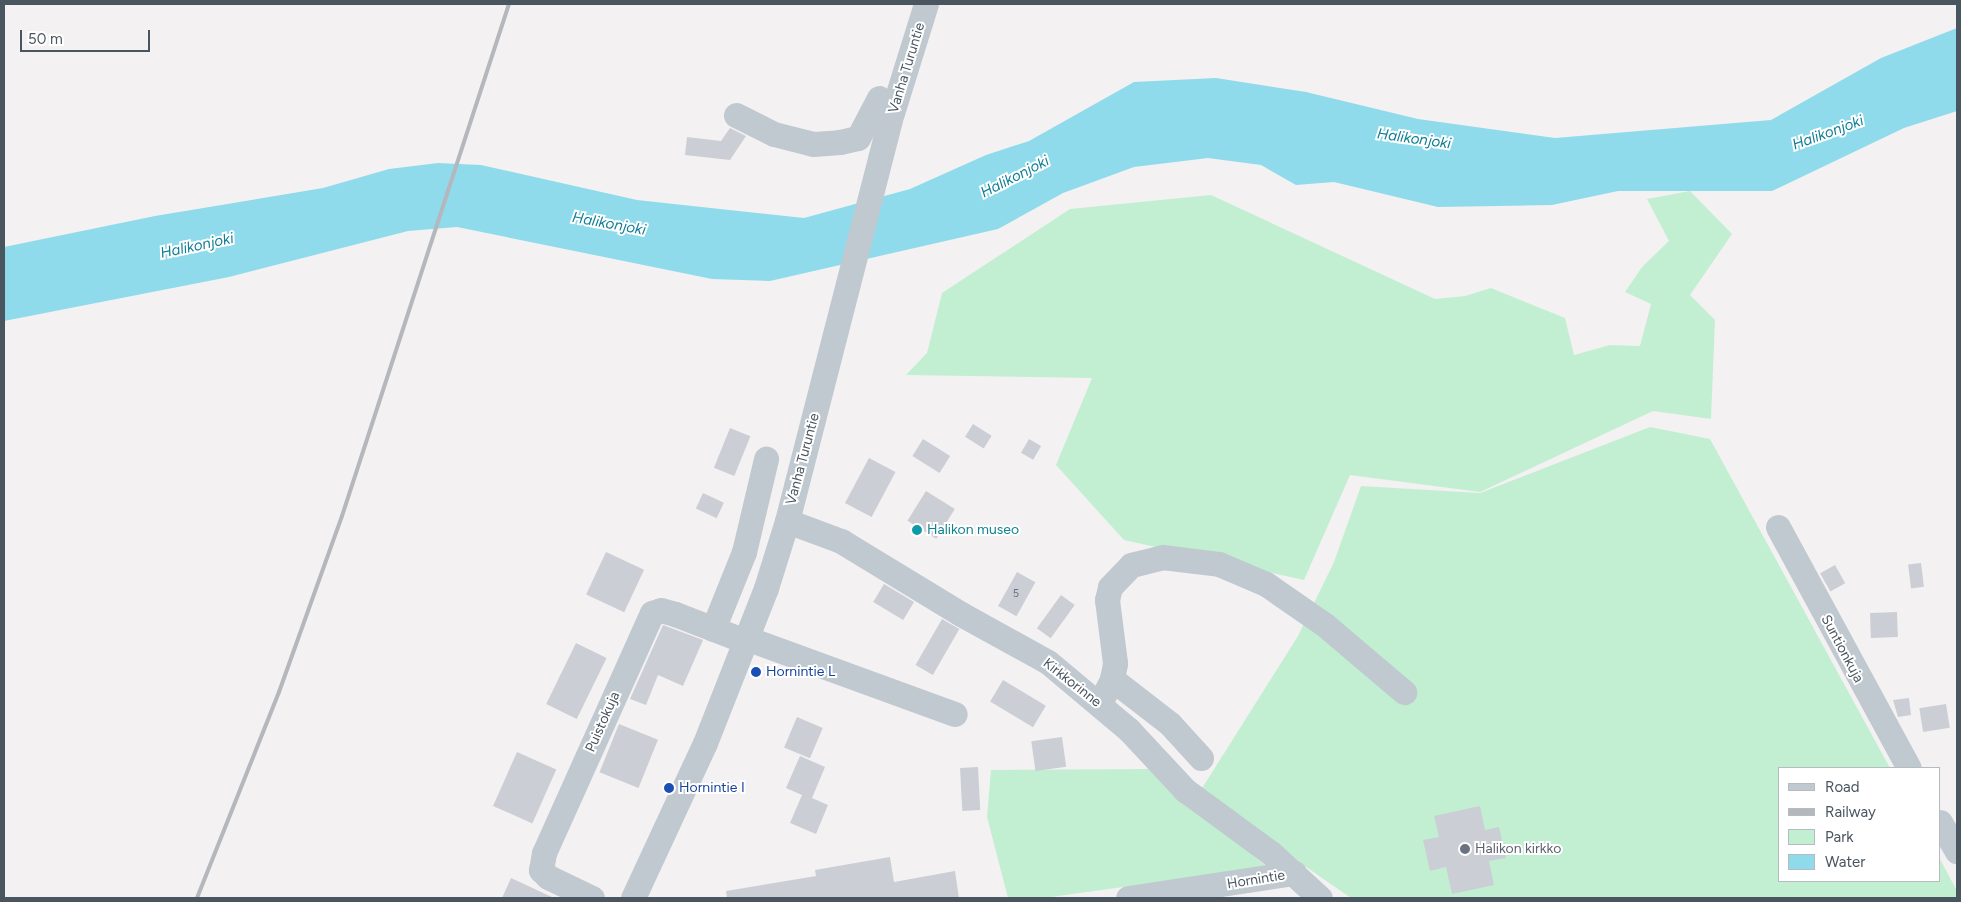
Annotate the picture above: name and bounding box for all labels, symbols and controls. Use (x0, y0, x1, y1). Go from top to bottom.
scale bar (22, 20, 152, 52)
street label: Vanha Turuntie (885, 21, 929, 115)
text: 50 m (28, 30, 63, 48)
water label: Halikonjoki (1790, 112, 1866, 154)
water label: Halikonjoki (1376, 125, 1452, 153)
water label: Halikonjoki (978, 152, 1052, 202)
water label: Halikonjoki (571, 209, 647, 239)
water label: Halikonjoki (159, 229, 235, 263)
street label: Vanha Turuntie (783, 411, 823, 507)
place label: Halikon museo (927, 522, 1019, 538)
marker: Halikon museo (911, 524, 923, 536)
house number: 5 (1013, 587, 1019, 601)
street label: Suntionkuja (1817, 612, 1867, 686)
street label: Kirkkorinne (1040, 655, 1104, 711)
place label: Hornintie L (766, 664, 835, 680)
marker: Hornintie L (750, 666, 762, 678)
street label: Puistokuja (582, 689, 624, 755)
legend (1778, 767, 1941, 882)
text: Road (1825, 778, 1860, 796)
place label: Hornintie I (679, 780, 745, 796)
marker: Hornintie I (663, 782, 675, 794)
text: Railway (1825, 803, 1876, 821)
text: Park (1825, 828, 1854, 846)
place label: Halikon kirkko (1475, 841, 1561, 857)
marker: Halikon kirkko (1459, 843, 1471, 855)
text: Water (1825, 853, 1865, 871)
street label: Hornintie (1226, 867, 1286, 893)

